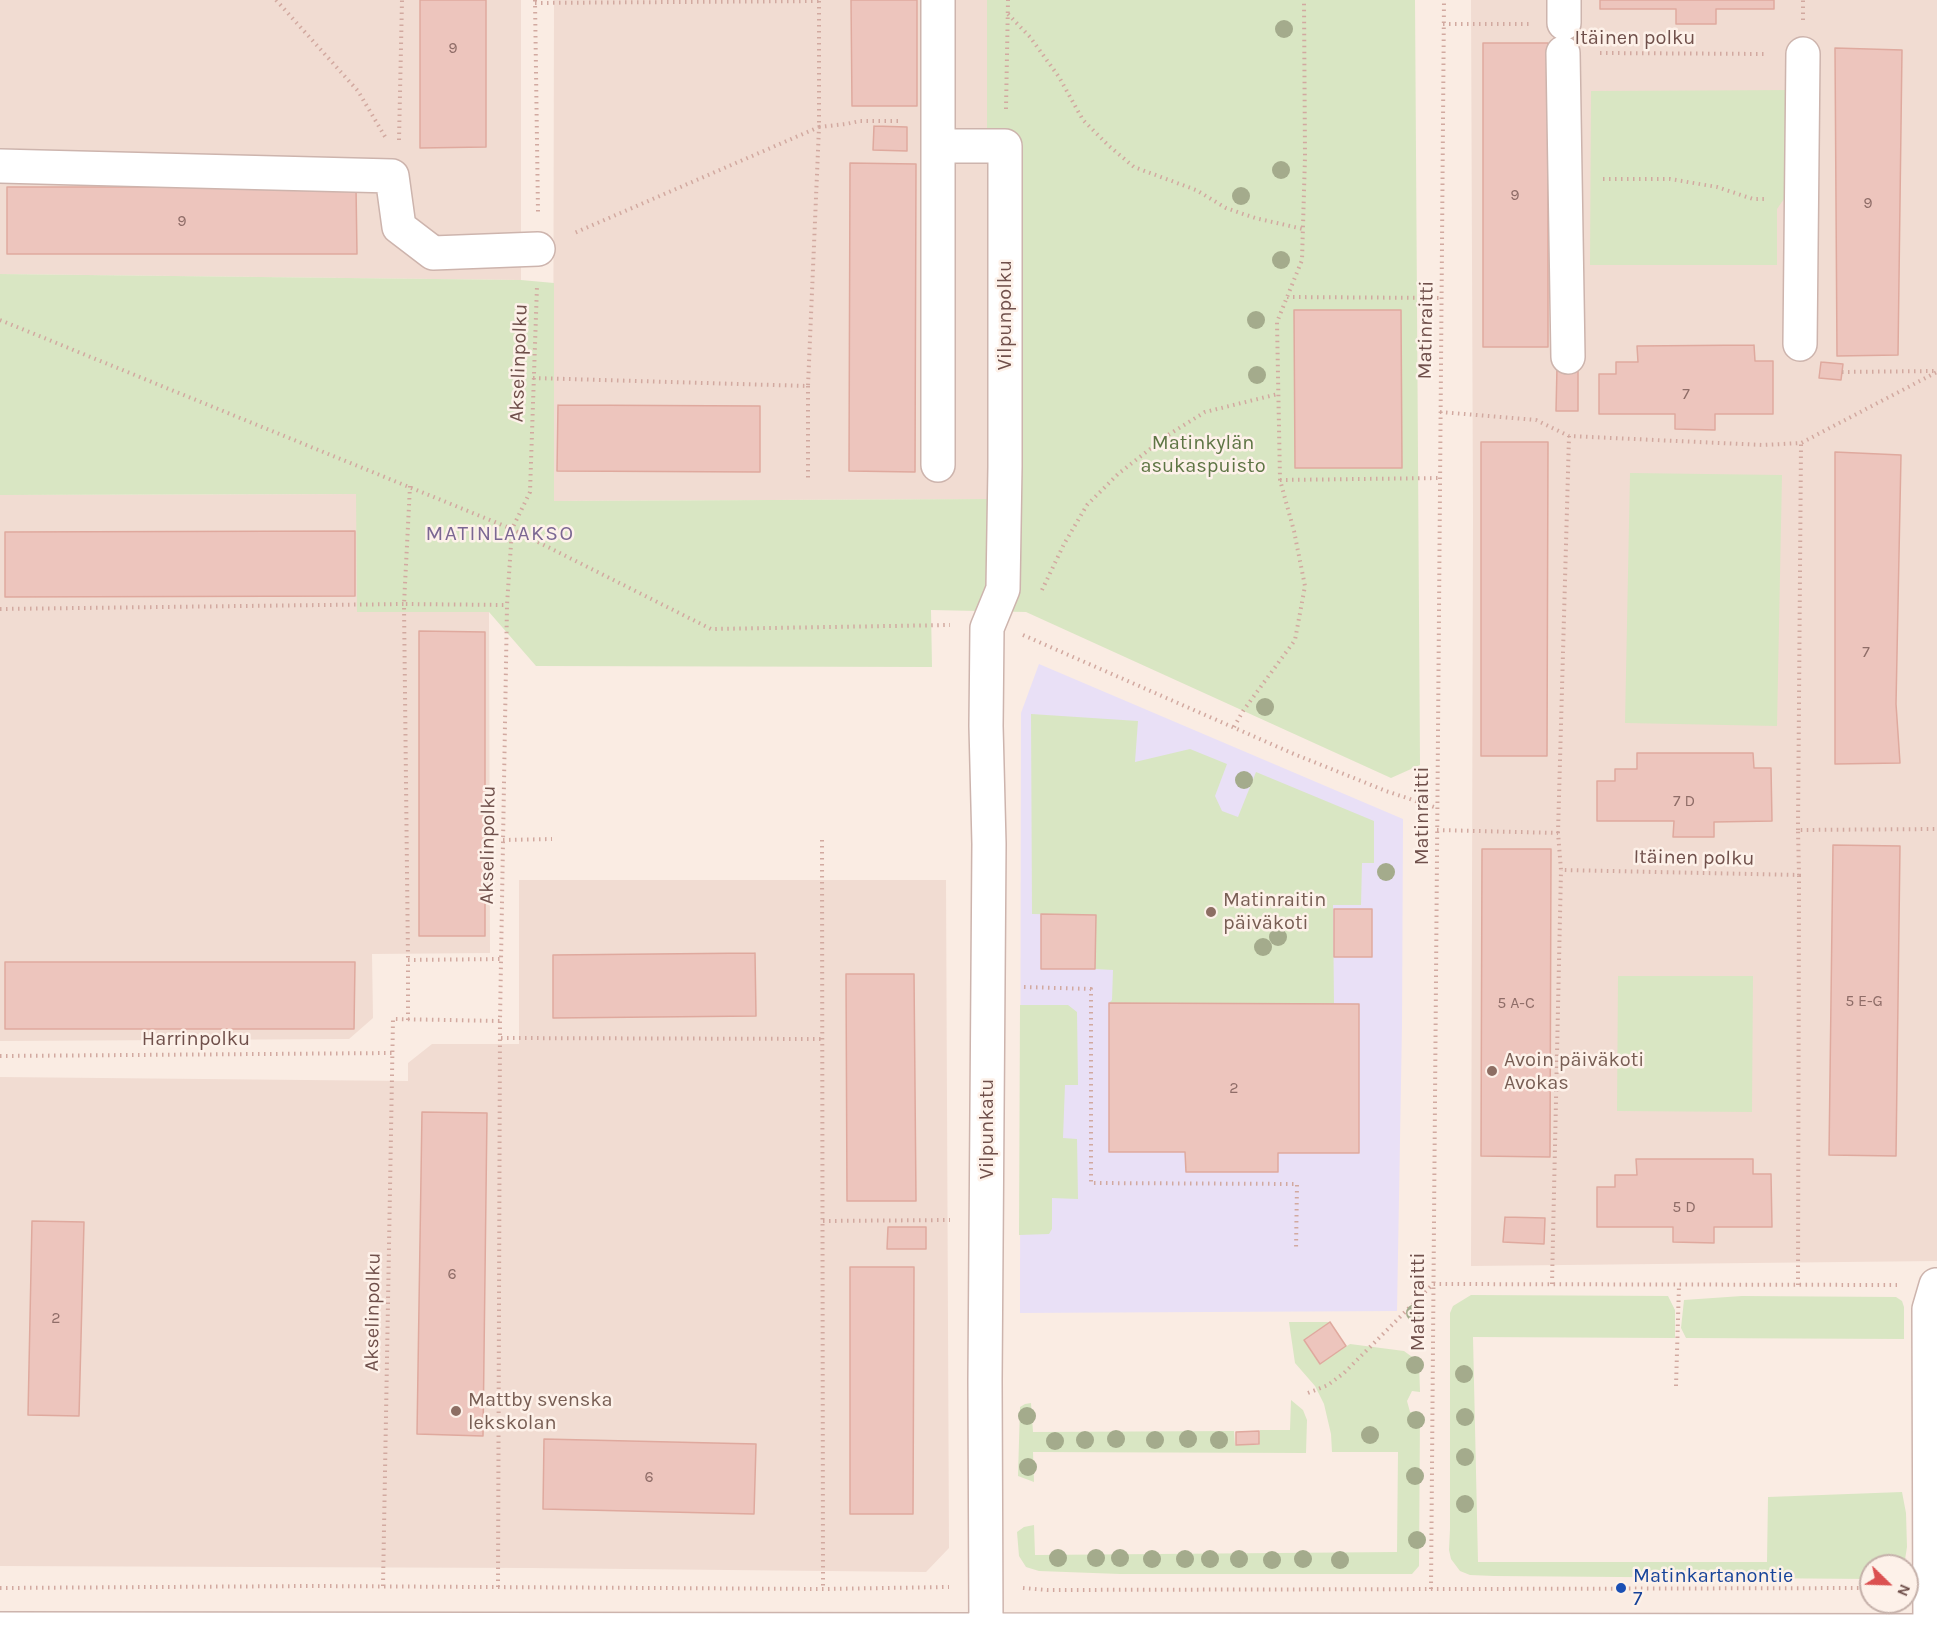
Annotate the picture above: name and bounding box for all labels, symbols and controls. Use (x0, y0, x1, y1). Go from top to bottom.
street label: Itäinen polku (1575, 26, 1695, 50)
house number: 9 (448, 38, 458, 58)
house number: 9 (1510, 185, 1520, 205)
house number: 9 (1863, 193, 1873, 213)
house number: 9 (177, 211, 187, 231)
street label: Vilpunpolku (993, 260, 1017, 370)
street label: Matinraitti (1413, 280, 1439, 380)
street label: Akselinpolku (505, 303, 533, 423)
house number: 7 (1682, 384, 1690, 404)
park label: Matinkylän asukaspuisto (1140, 431, 1266, 478)
district label: MATINLAAKSO (425, 521, 575, 547)
house number: 7 (1862, 642, 1870, 662)
street label: Matinraitti (1410, 767, 1434, 865)
street label: Akselinpolku (475, 785, 501, 905)
house number: 7 D (1673, 791, 1695, 811)
street label: Itäinen polku (1633, 845, 1755, 871)
place label: Matinraitin päiväkoti (1223, 888, 1326, 935)
marker: Matinraitin päiväkoti (1204, 905, 1218, 919)
house number: 5 E-G (1845, 991, 1883, 1011)
house number: 5 A-C (1497, 993, 1535, 1013)
street label: Harrinpolku (142, 1027, 250, 1051)
place label: Avoin päiväkoti Avokas (1504, 1048, 1644, 1095)
marker: Avoin päiväkoti Avokas (1485, 1064, 1499, 1078)
house number: 2 (1229, 1078, 1239, 1098)
street label: Vilpunkatu (975, 1079, 999, 1179)
house number: 5 D (1672, 1197, 1696, 1217)
street label: Akselinpolku (360, 1252, 386, 1372)
street label: Matinraitti (1406, 1253, 1430, 1351)
house number: 6 (447, 1264, 457, 1284)
house number: 2 (51, 1308, 61, 1328)
place label: Mattby svenska lekskolan (468, 1388, 613, 1435)
marker: Mattby svenska lekskolan (449, 1404, 463, 1418)
house number: 6 (644, 1467, 654, 1487)
north arrow (1859, 1554, 1919, 1614)
place label: Matinkartanontie 7 (1633, 1564, 1793, 1611)
marker: Matinkartanontie 7 (1614, 1581, 1628, 1595)
text: N (1893, 1581, 1915, 1599)

